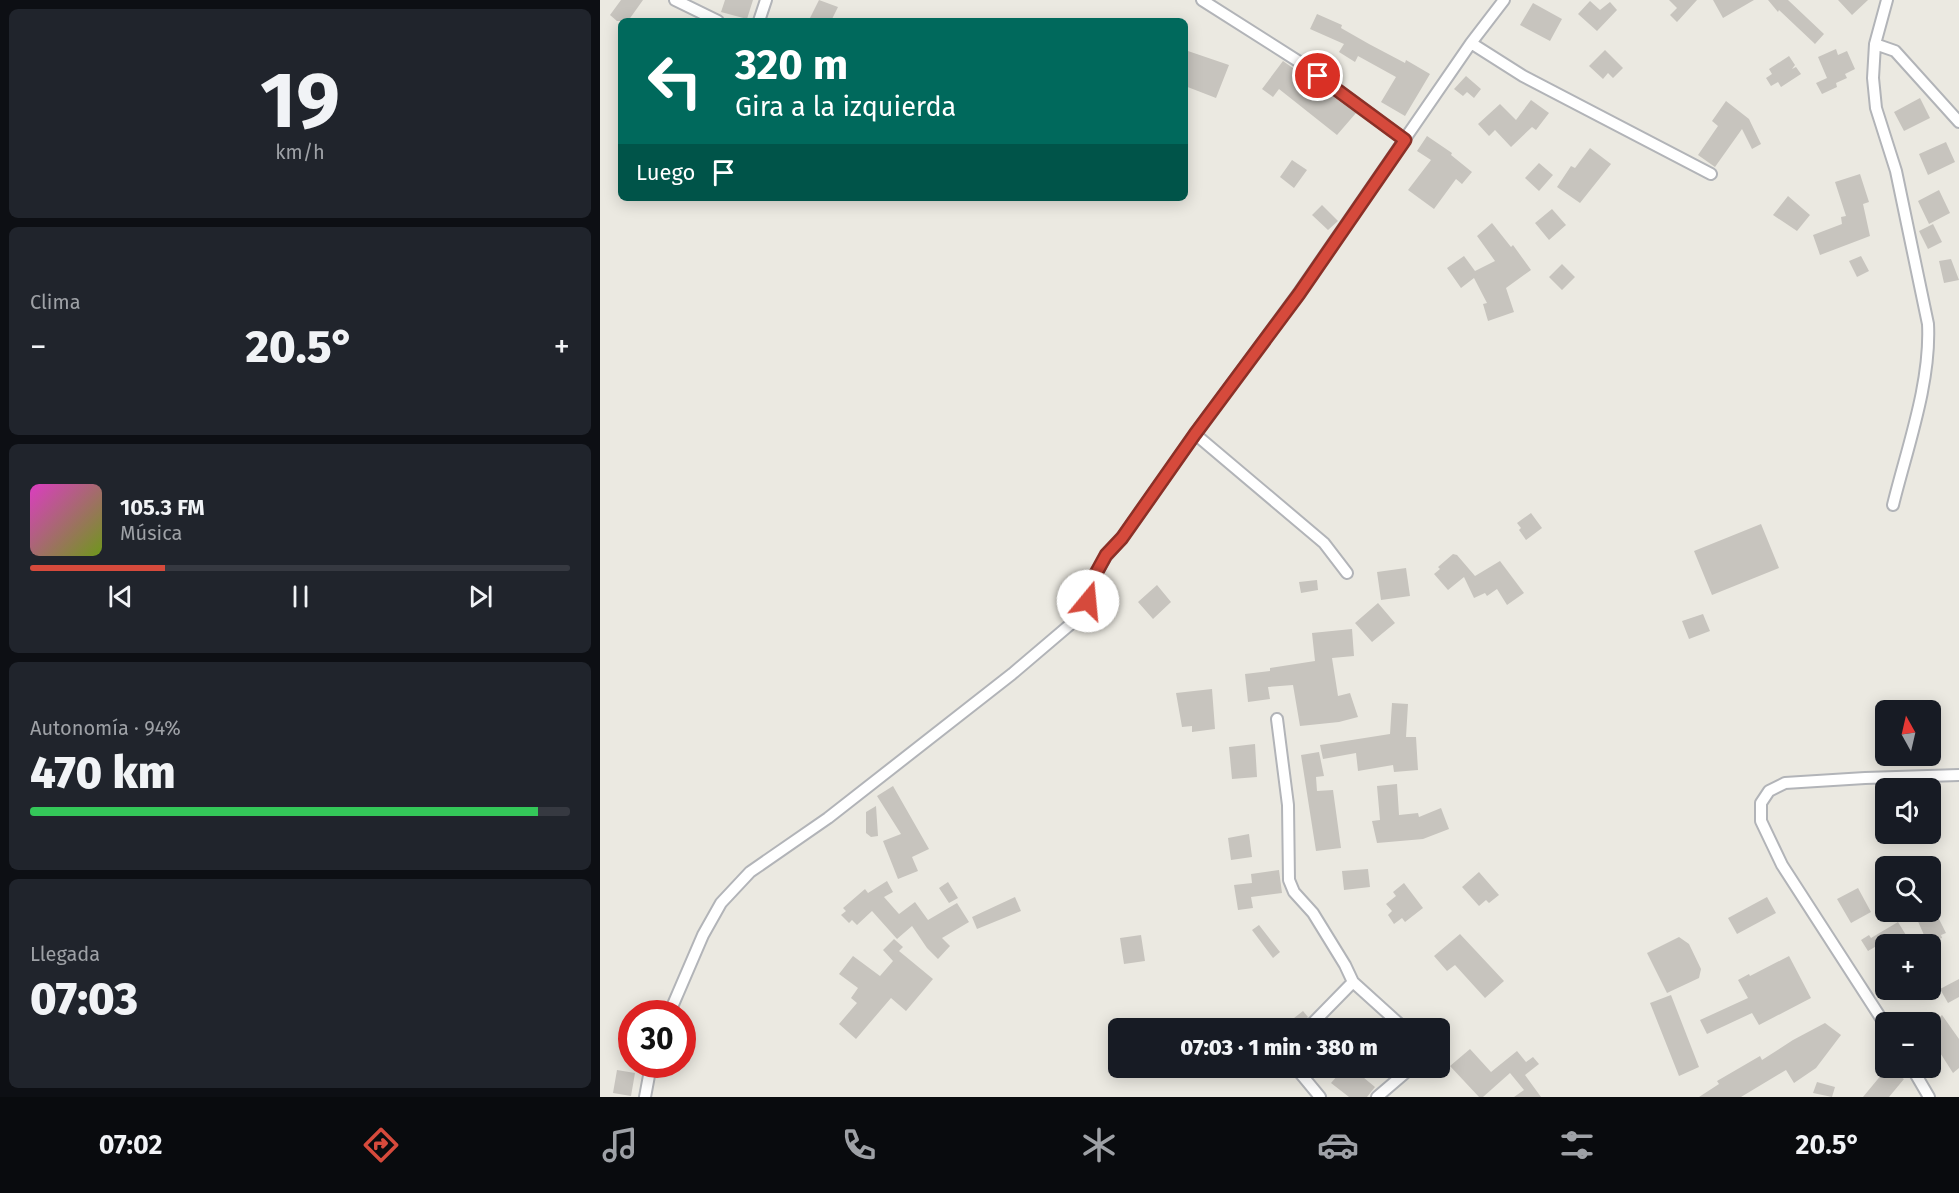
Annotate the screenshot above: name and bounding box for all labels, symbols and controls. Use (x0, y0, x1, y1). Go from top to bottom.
text: 320 m (735, 40, 848, 90)
icon: left (636, 42, 714, 120)
pin (1292, 50, 1343, 101)
text: 19 (260, 54, 340, 148)
icon: arrive (1301, 59, 1334, 92)
text: Gira a la izquierda (735, 91, 956, 123)
text: km/h (275, 140, 325, 164)
icon: arrive (707, 156, 740, 189)
text: Luego (636, 159, 695, 186)
text: Clima (30, 290, 81, 314)
text: 20.5° (245, 320, 355, 374)
text: − (30, 327, 47, 367)
text: + (554, 327, 570, 367)
text: 105.3 FM (120, 494, 205, 521)
text: Música (120, 521, 182, 545)
position arrow (1056, 569, 1120, 633)
icon: previous (104, 580, 137, 613)
icon: pause (284, 580, 317, 613)
icon: next (464, 580, 497, 613)
north arrow (1875, 700, 1941, 766)
map controls (1875, 700, 1941, 1078)
text: Autonomía · 94% (30, 716, 181, 740)
text: 470 km (30, 746, 176, 800)
button: sound (1875, 778, 1941, 844)
button: search (1875, 856, 1941, 922)
button: + (1875, 934, 1941, 1000)
text: Llegada (30, 942, 100, 966)
text: 07:03 (30, 972, 138, 1026)
speed limit sign: 30 (618, 1000, 696, 1078)
button: − (1875, 1012, 1941, 1078)
text: 07:03 · 1 min · 380 m (1180, 1034, 1378, 1061)
icon: directions (360, 1124, 402, 1166)
icon: music (599, 1124, 641, 1166)
icon: phone (838, 1124, 880, 1166)
icon: climate (1078, 1124, 1120, 1166)
icon: car (1317, 1124, 1359, 1166)
icon: filters (1556, 1124, 1598, 1166)
text: 07:02 (99, 1129, 162, 1161)
text: 20.5° (1796, 1129, 1860, 1161)

